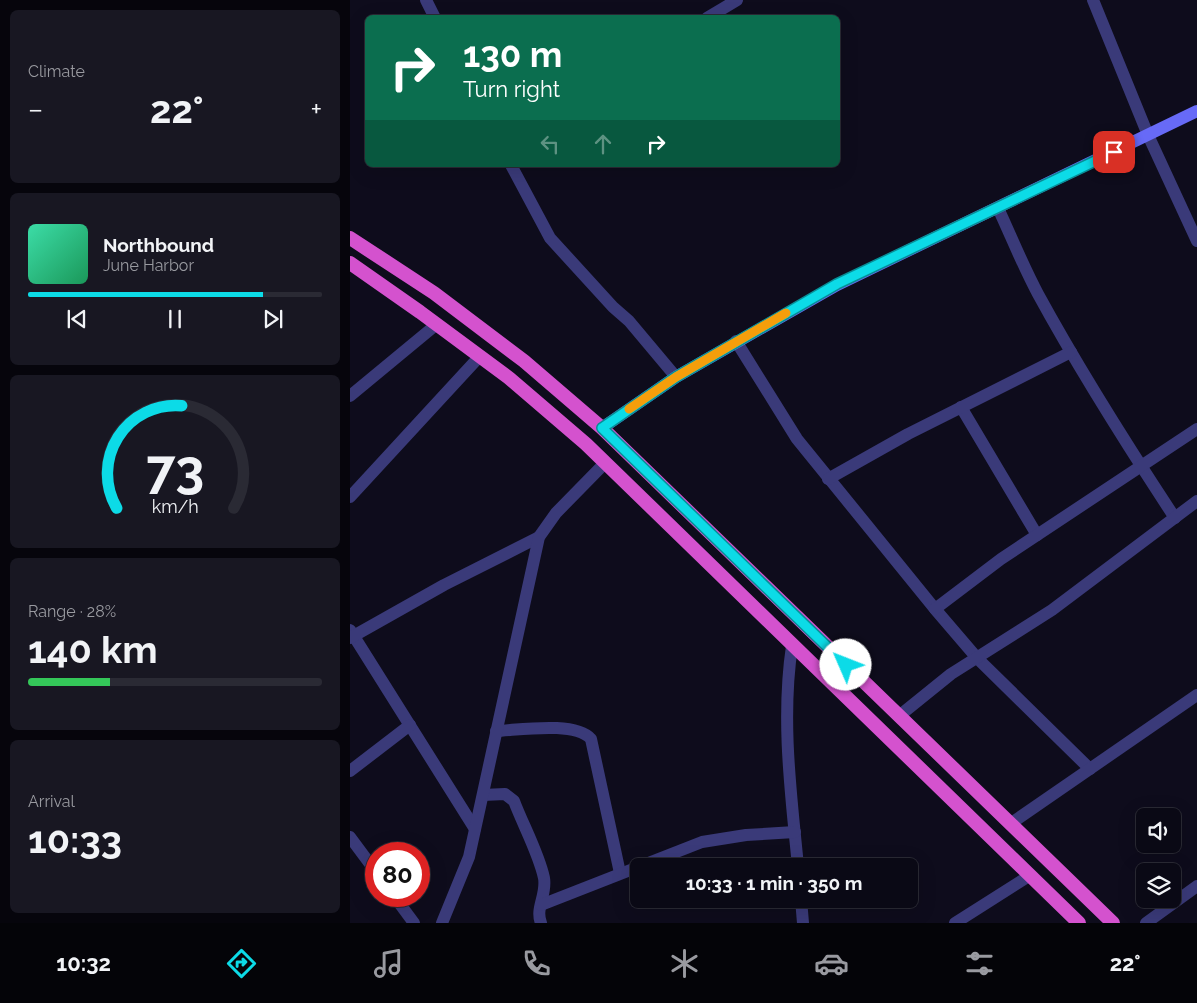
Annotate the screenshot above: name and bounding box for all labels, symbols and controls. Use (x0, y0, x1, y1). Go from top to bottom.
text: 130 m (463, 34, 562, 75)
icon: right (380, 35, 445, 100)
text: Climate (28, 62, 85, 81)
text: Turn right (463, 76, 560, 102)
text: 22° (150, 87, 203, 132)
text: − (28, 93, 43, 126)
text: + (310, 93, 322, 126)
icon: left (536, 130, 564, 158)
icon: ahead (589, 130, 617, 158)
icon: right (642, 130, 670, 158)
pin (1093, 131, 1135, 173)
icon: arrive (1100, 138, 1128, 166)
text: Northbound (103, 234, 214, 256)
text: June Harbor (103, 256, 194, 275)
icon: previous (63, 305, 91, 333)
icon: pause (161, 305, 189, 333)
icon: next (259, 305, 287, 333)
text: 73 (146, 438, 204, 499)
text: km/h (151, 496, 199, 517)
text: Range · 28% (28, 602, 116, 621)
text: 140 km (28, 627, 158, 672)
position arrow (819, 638, 871, 690)
text: Arrival (28, 792, 75, 811)
map controls (1136, 808, 1181, 908)
button: sound (1136, 808, 1181, 853)
text: 10:33 (28, 817, 122, 862)
speed limit sign: 80 (365, 842, 430, 907)
button: layers (1136, 863, 1181, 908)
text: 10:33 · 1 min · 350 m (686, 872, 862, 894)
icon: directions (224, 946, 259, 981)
icon: music (371, 946, 406, 981)
icon: phone (519, 946, 554, 981)
icon: climate (667, 946, 702, 981)
icon: car (814, 946, 849, 981)
icon: filters (962, 946, 997, 981)
text: 10:32 (56, 950, 111, 976)
text: 22° (1110, 950, 1141, 976)

